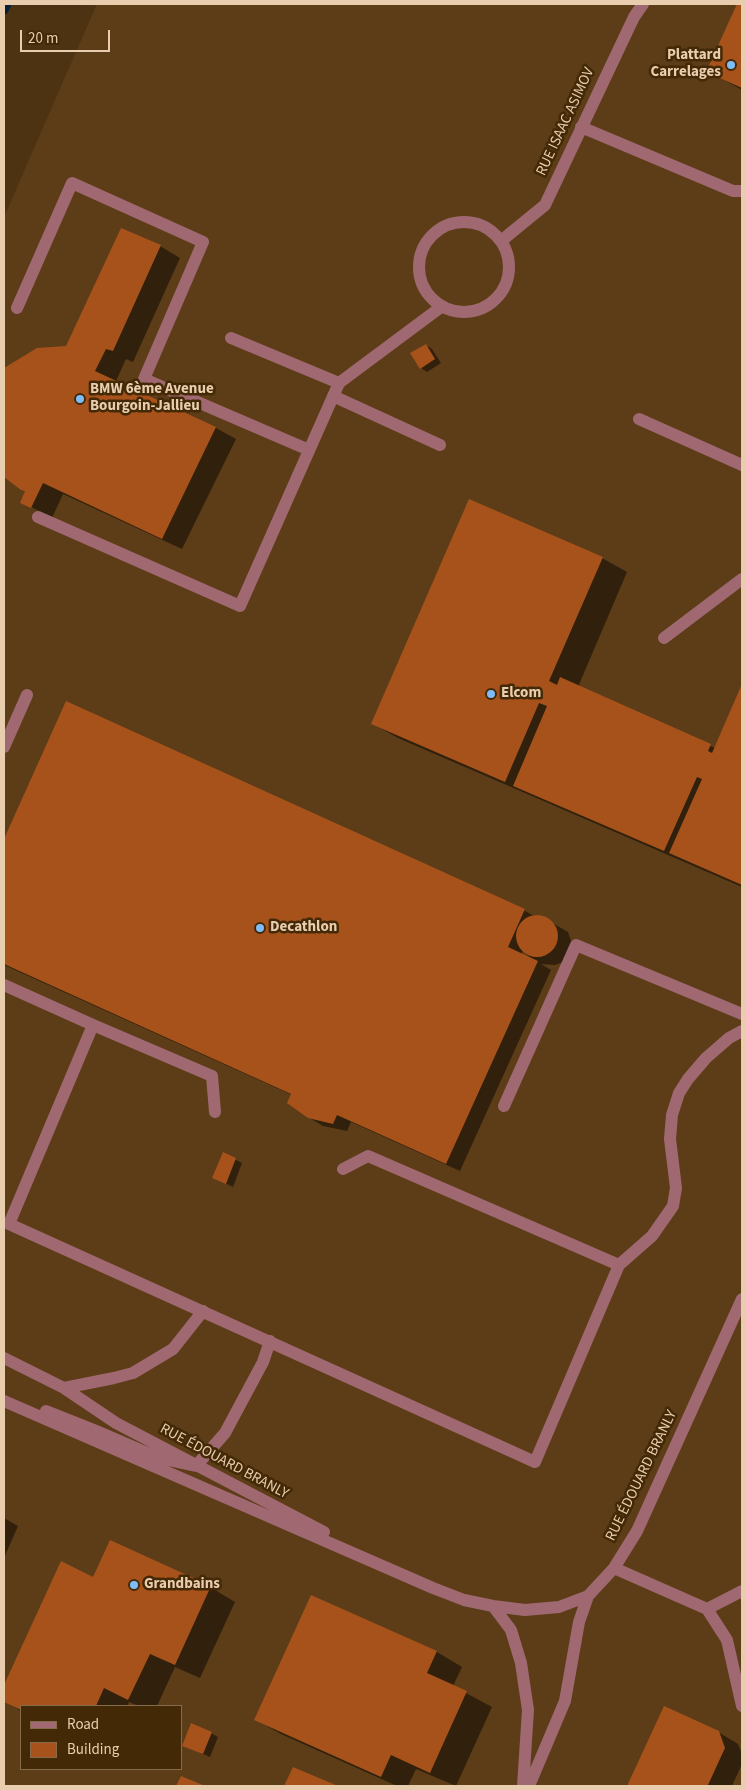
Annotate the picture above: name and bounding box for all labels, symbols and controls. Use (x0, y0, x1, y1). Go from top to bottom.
scale bar (22, 20, 112, 52)
text: 20 m (28, 28, 58, 49)
place label: Plattard Carrelages (650, 47, 721, 82)
marker: Plattard Carrelages (725, 59, 737, 71)
street label: RUE ISAAC ASIMOV (533, 65, 599, 179)
place label: BMW 6ème Avenue Bourgoin-Jallieu (90, 381, 214, 416)
marker: BMW 6ème Avenue Bourgoin-Jallieu (74, 393, 86, 405)
place label: Elcom (501, 685, 541, 703)
marker: Elcom (485, 688, 497, 700)
place label: Decathlon (270, 919, 337, 937)
marker: Decathlon (254, 922, 266, 934)
street label: RUE ÉDOUARD BRANLY (603, 1408, 681, 1544)
street label: RUE ÉDOUARD BRANLY (157, 1420, 291, 1504)
place label: Grandbains (144, 1576, 220, 1594)
marker: Grandbains (128, 1579, 140, 1591)
legend (20, 1705, 182, 1770)
text: Road (67, 1714, 99, 1735)
text: Building (67, 1739, 119, 1760)

